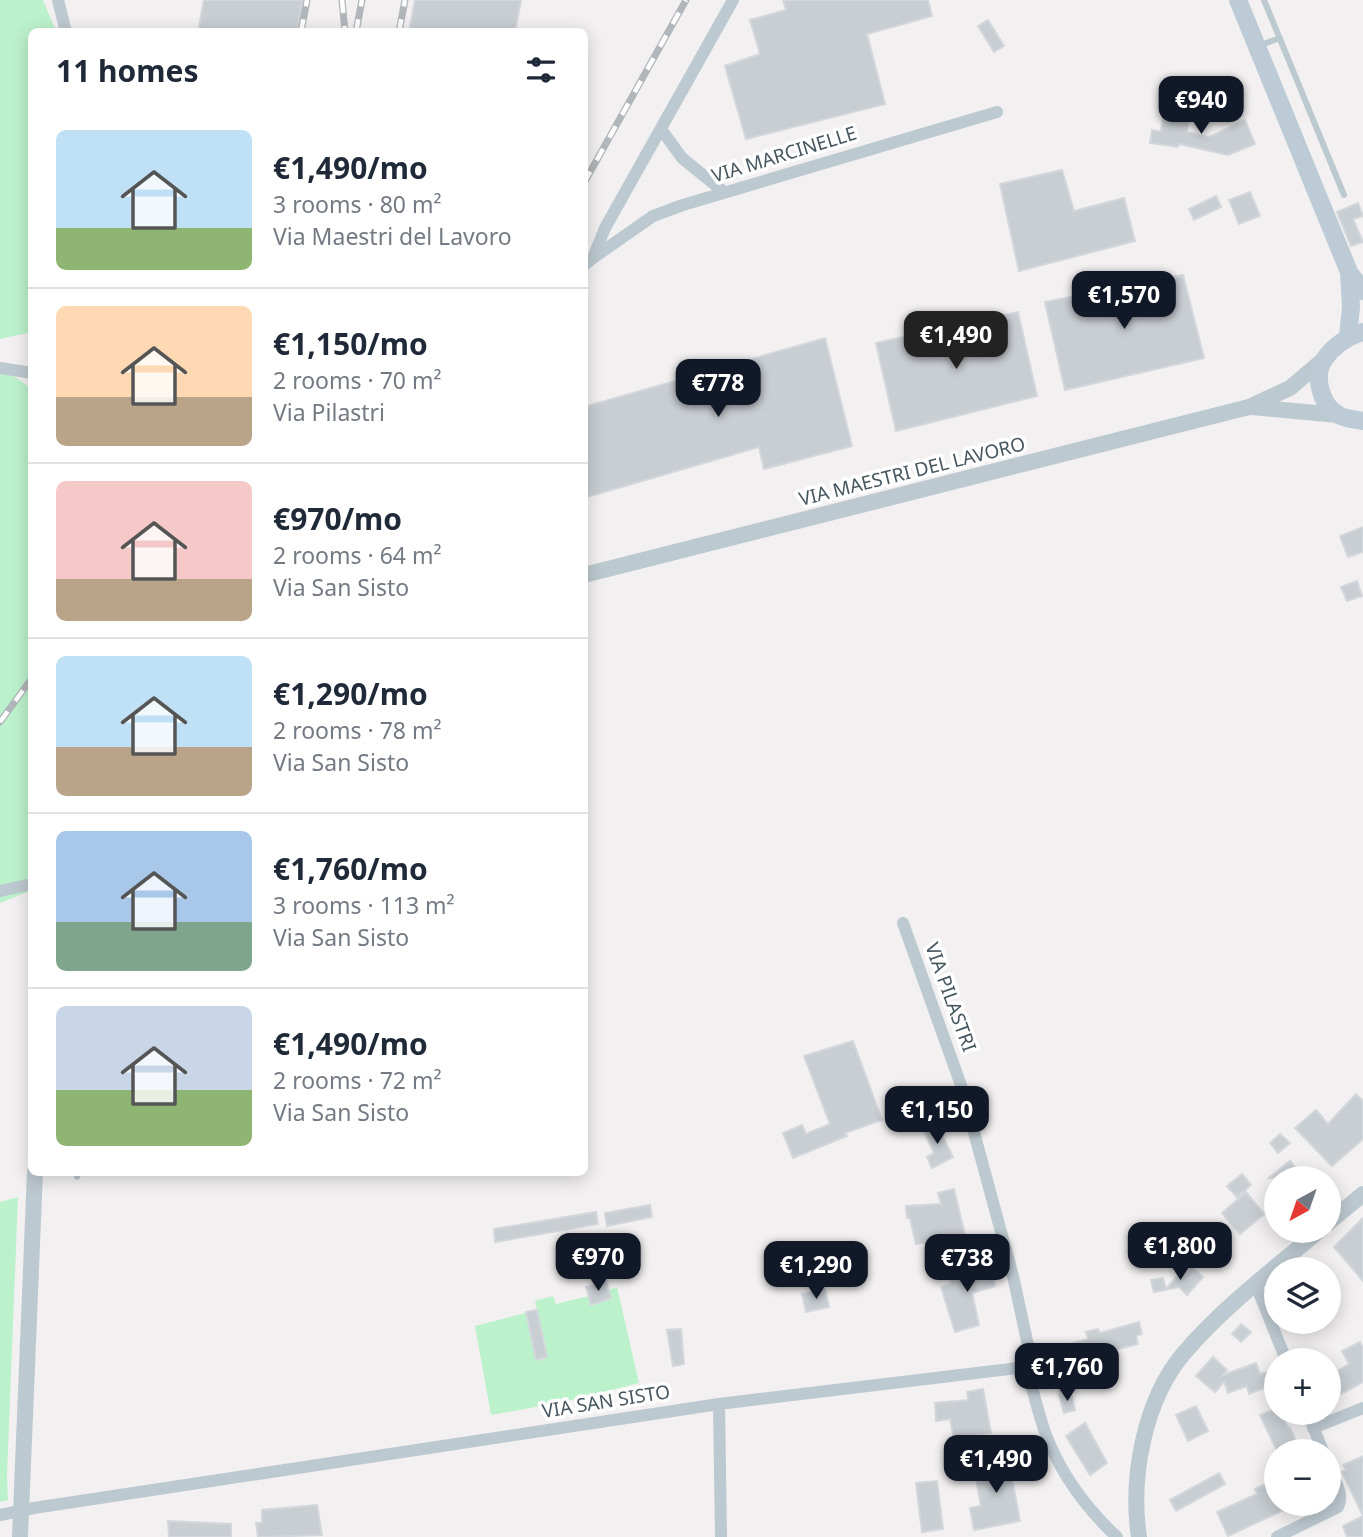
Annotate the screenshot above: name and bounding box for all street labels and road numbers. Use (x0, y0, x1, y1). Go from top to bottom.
street label: VIA MARCINELLE (708, 120, 860, 188)
street label: VIA MAESTRI DEL LAVORO (796, 430, 1028, 512)
street label: VIA PILASTRI (919, 939, 983, 1055)
street label: VIA SAN SISTO (540, 1378, 672, 1424)

